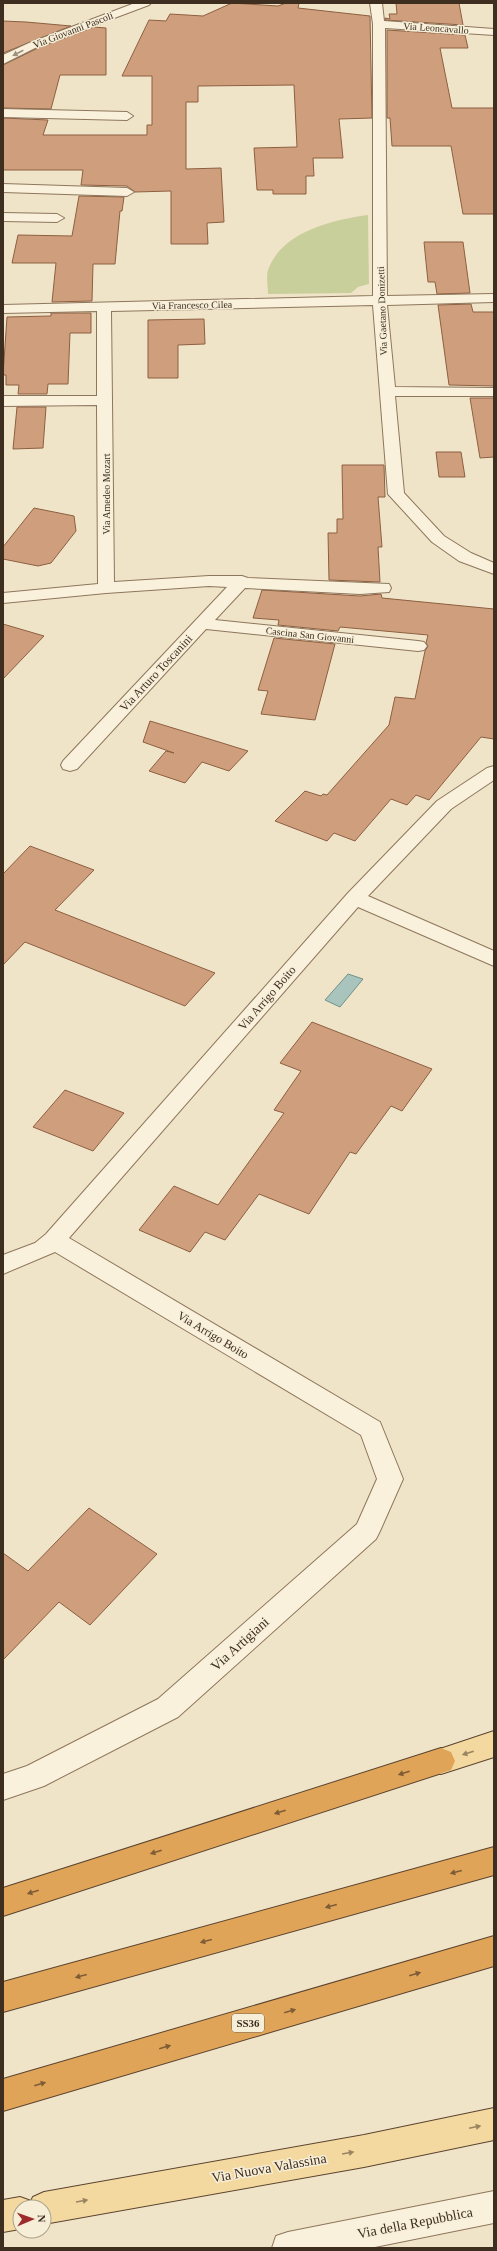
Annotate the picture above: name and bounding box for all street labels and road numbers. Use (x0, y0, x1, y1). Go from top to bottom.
street label: Via Giovanni Pascoli (31, 10, 115, 50)
street label: Via Leoncavallo (403, 20, 469, 36)
street label: Via Gaetano Donizetti (375, 266, 389, 356)
street label: Via Francesco Cilea (152, 299, 233, 311)
street label: Via Amedeo Mozart (101, 453, 112, 535)
street label: Cascina San Giovanni (265, 625, 355, 645)
street label: Via Arturo Toscanini (117, 631, 196, 714)
street label: Via Arrigo Boito (235, 963, 299, 1033)
street label: Via Arrigo Boito (175, 1308, 251, 1362)
street label: Via Artigiani (208, 1614, 272, 1674)
road number: SS36 (232, 2014, 264, 2032)
street label: Via Nuova Valassina (210, 2150, 328, 2185)
street label: Via della Repubblica (356, 2204, 475, 2242)

